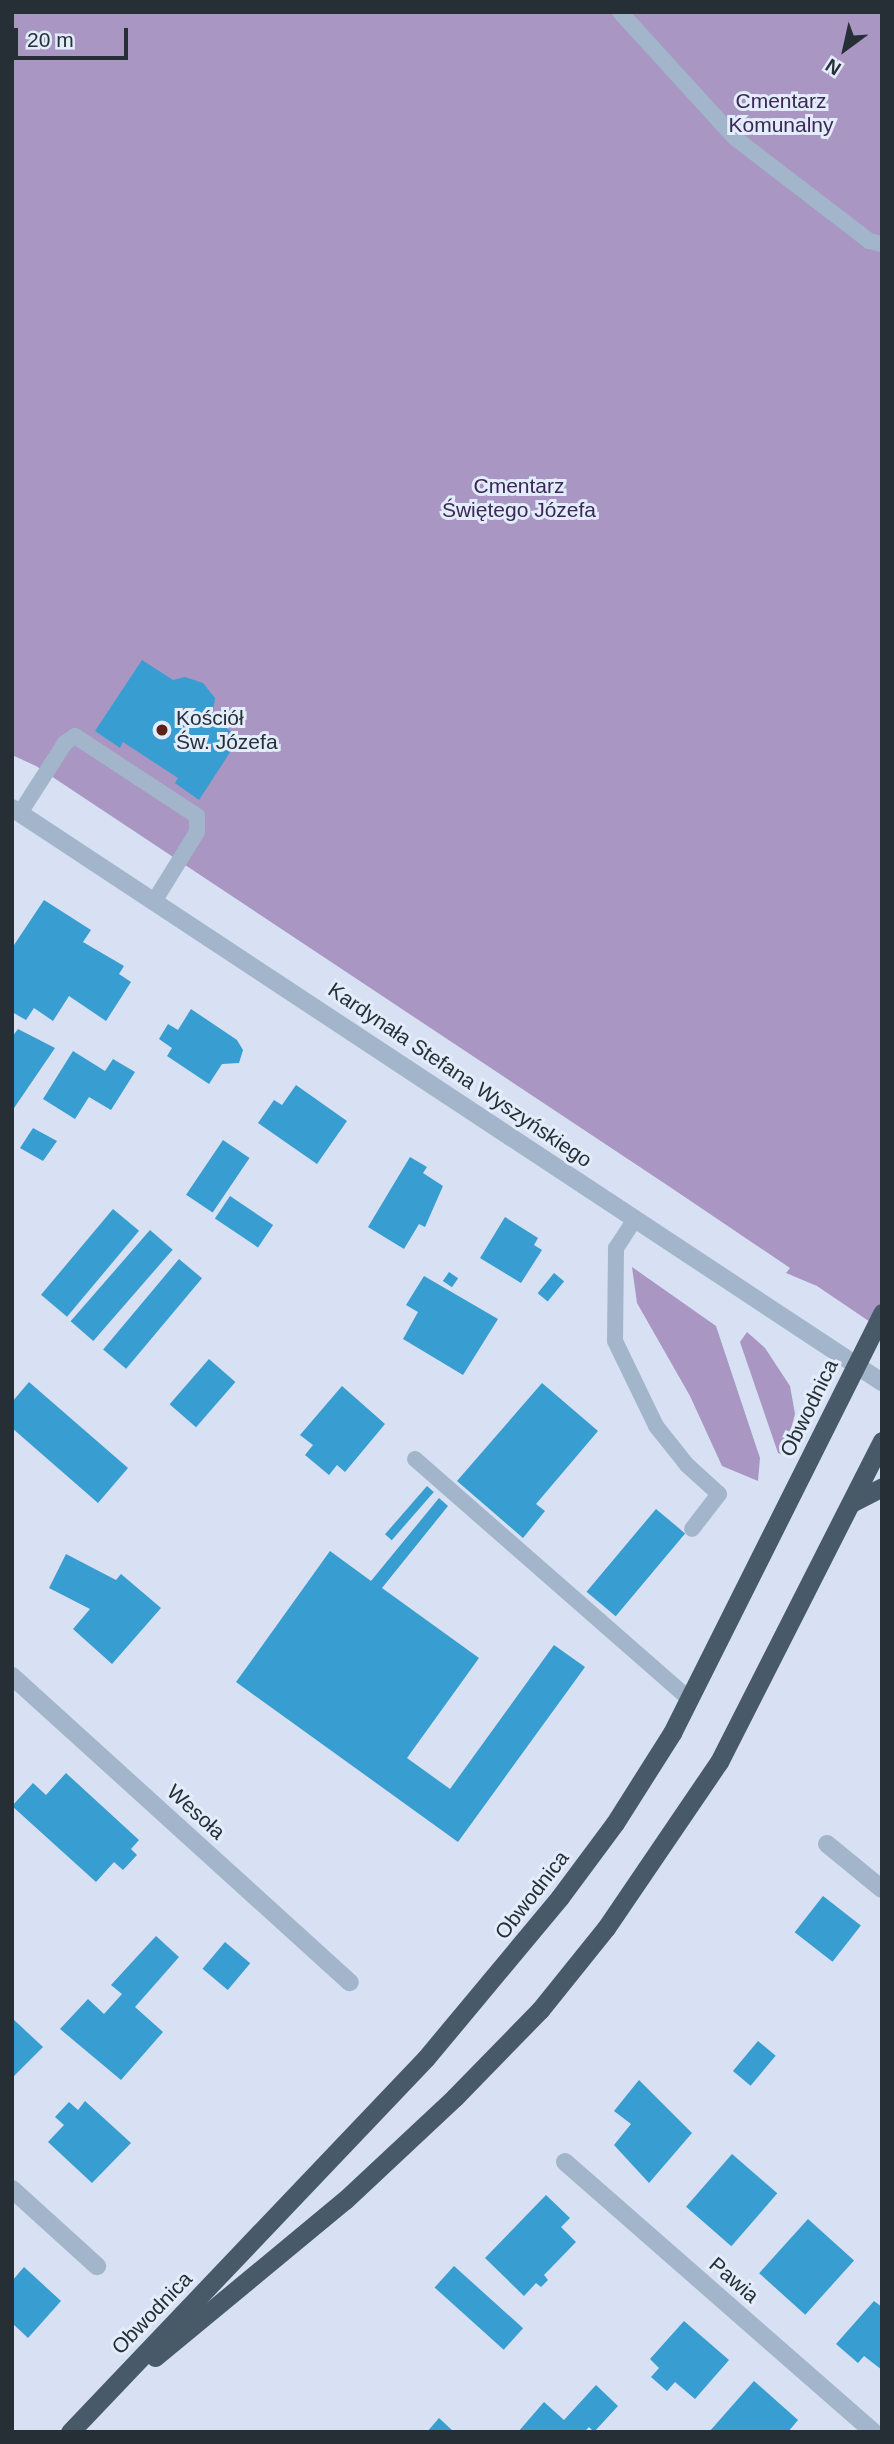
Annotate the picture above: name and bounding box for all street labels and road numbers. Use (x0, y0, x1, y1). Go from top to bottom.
street label: Kardynała Stefana Wyszyńskiego (323, 977, 597, 1173)
street label: Obwodnica (775, 1355, 843, 1461)
street label: Wesoła (162, 1779, 230, 1845)
street label: Obwodnica (490, 1846, 574, 1944)
street label: Pawia (704, 2252, 764, 2308)
street label: Obwodnica (106, 2266, 198, 2360)

